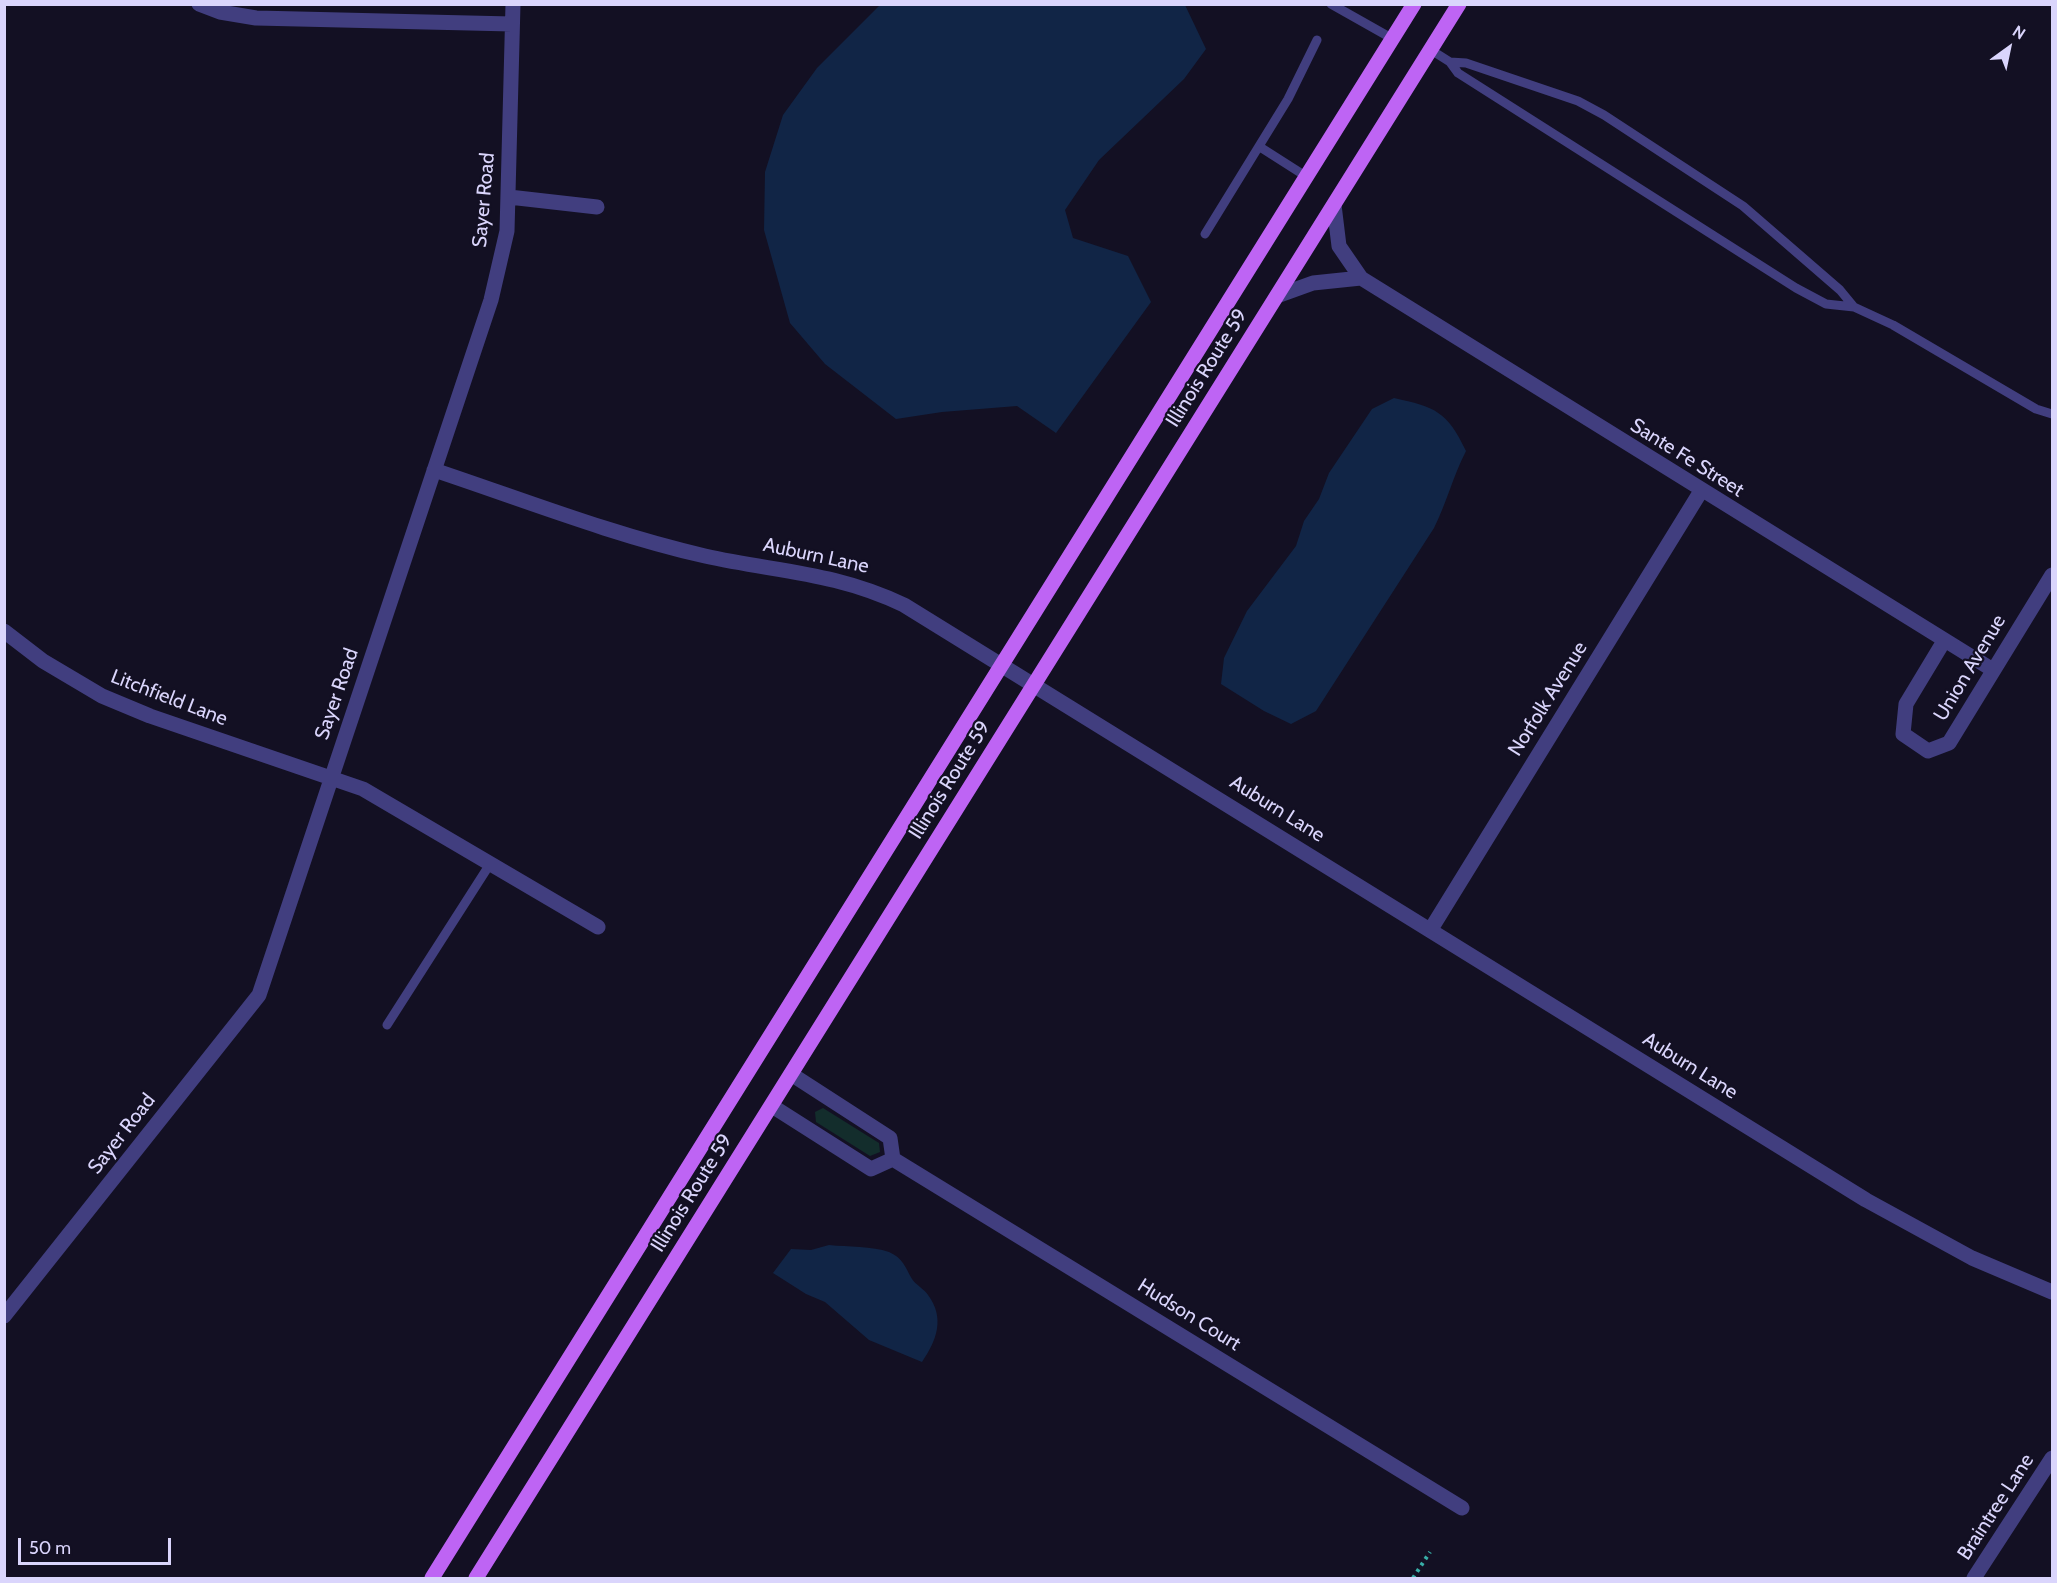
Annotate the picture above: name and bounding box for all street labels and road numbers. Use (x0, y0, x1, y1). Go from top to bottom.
street label: Sayer Road (468, 152, 500, 248)
street label: Illinois Route 59 (1161, 305, 1253, 431)
street label: Sante Fe Street (1626, 414, 1748, 502)
street label: Auburn Lane (761, 533, 871, 579)
street label: Union Avenue (1929, 611, 2011, 725)
street label: Norfolk Avenue (1503, 637, 1593, 761)
street label: Sayer Road (310, 645, 364, 743)
street label: Litchfield Lane (107, 665, 231, 731)
street label: Illinois Route 59 (904, 717, 996, 843)
street label: Auburn Lane (1225, 770, 1329, 848)
street label: Auburn Lane (1638, 1027, 1742, 1105)
street label: Sayer Road (83, 1089, 161, 1179)
street label: Illinois Route 59 (646, 1130, 738, 1256)
street label: Hudson Court (1133, 1274, 1245, 1356)
street label: Braintree Lane (1953, 1449, 2039, 1565)

